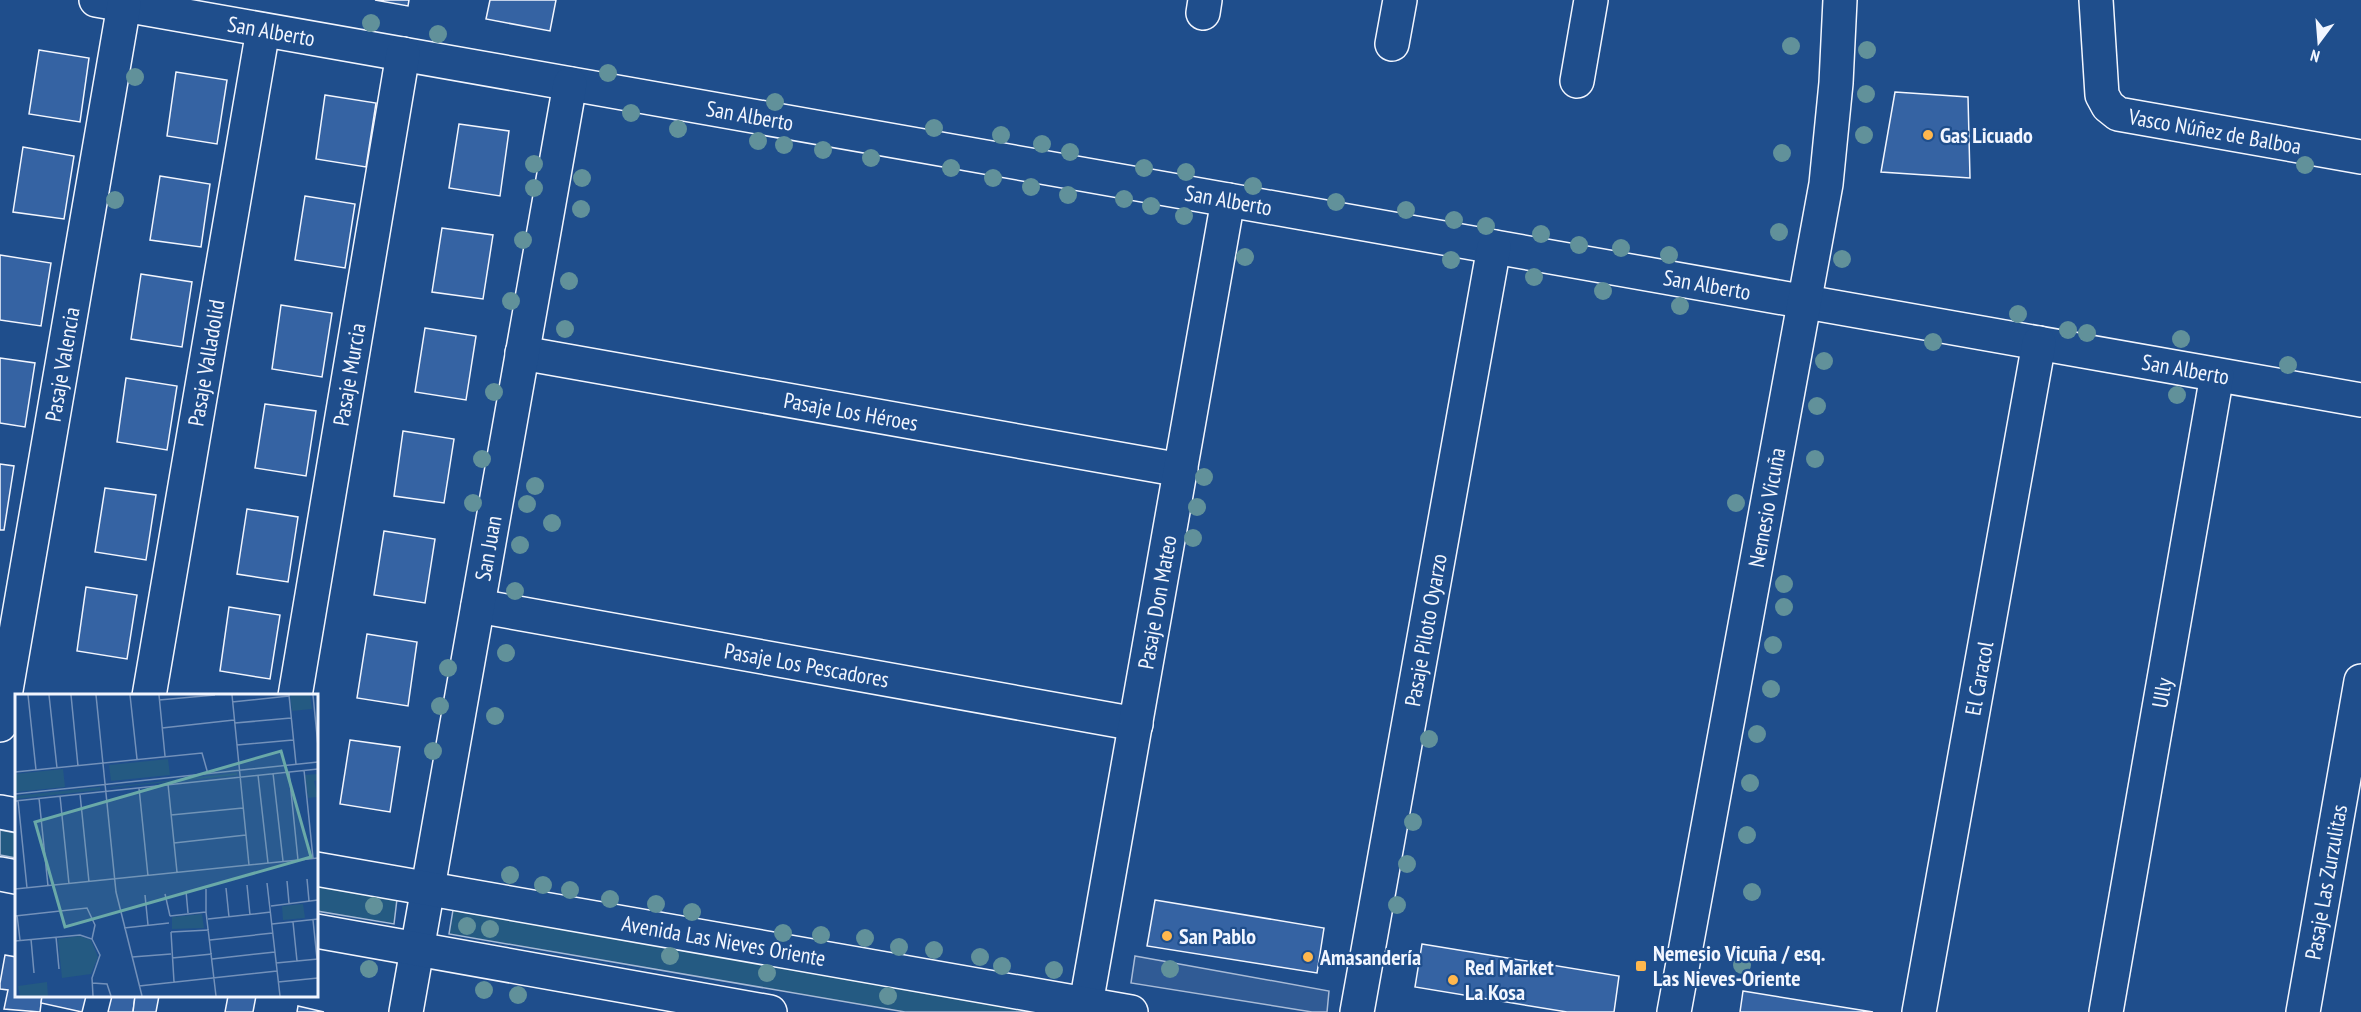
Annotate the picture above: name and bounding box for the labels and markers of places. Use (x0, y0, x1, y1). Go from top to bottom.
place label: Gas Licuado (1940, 121, 2033, 149)
marker: Gas Licuado (1921, 128, 1935, 142)
place label: San Pablo (1179, 922, 1256, 950)
marker: San Pablo (1160, 929, 1174, 943)
place label: Nemesio Vicuña / esq. Las Nieves-Oriente (1653, 939, 1825, 992)
place label: Amasandería (1319, 943, 1421, 971)
marker: Amasandería (1301, 950, 1315, 964)
place label: Red Market La Kosa (1465, 953, 1554, 1006)
marker: Nemesio Vicuña / esq. Las Nieves-Oriente (1634, 959, 1648, 973)
marker: Red Market La Kosa (1446, 973, 1460, 987)

